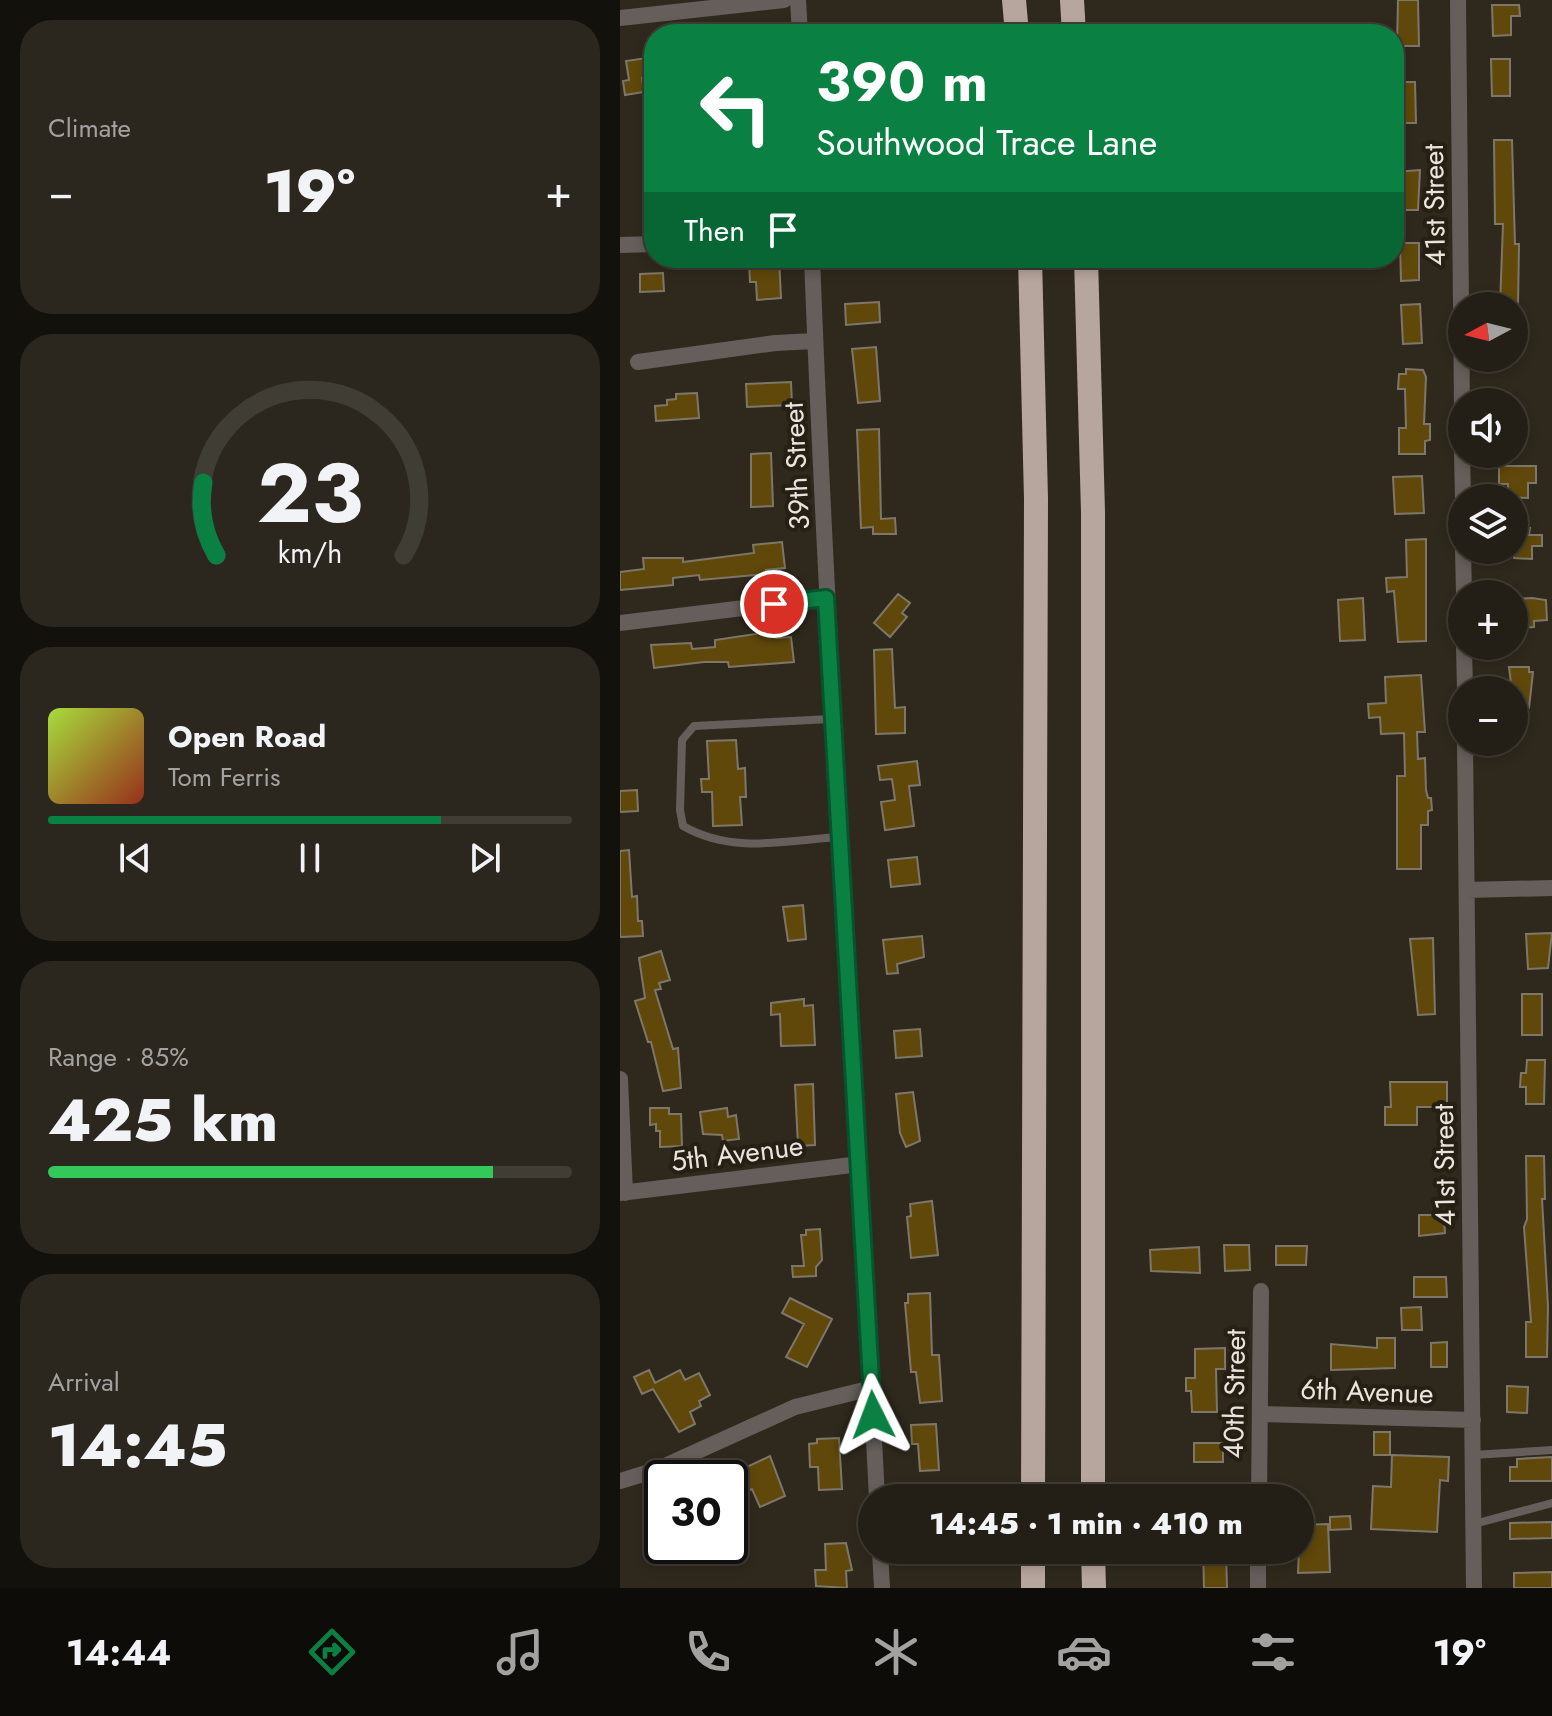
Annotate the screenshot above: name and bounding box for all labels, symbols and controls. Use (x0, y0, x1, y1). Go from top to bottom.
text: 390 m (816, 41, 988, 122)
icon: left (684, 56, 788, 160)
text: Climate (48, 109, 131, 147)
text: Southwood Trace Lane (816, 116, 1157, 168)
street label: 41st Street (1413, 143, 1456, 266)
text: 19° (264, 148, 355, 235)
text: − (48, 160, 74, 224)
text: + (545, 160, 572, 224)
icon: arrive (761, 208, 805, 252)
text: Then (684, 209, 745, 252)
north arrow (1448, 292, 1528, 372)
map controls (1448, 292, 1528, 756)
button: sound (1448, 388, 1528, 468)
street label: 39th Street (773, 401, 820, 531)
text: 23 (257, 433, 363, 553)
button: layers (1448, 484, 1528, 564)
text: km/h (278, 533, 342, 575)
pin (740, 570, 808, 638)
button: + (1448, 580, 1528, 660)
icon: arrive (752, 582, 796, 626)
button: − (1448, 676, 1528, 756)
text: Open Road (168, 715, 326, 758)
text: Tom Ferris (168, 758, 280, 796)
icon: previous (113, 836, 157, 880)
icon: pause (288, 836, 332, 880)
icon: next (463, 836, 507, 880)
text: Range · 85% (48, 1038, 189, 1076)
text: 425 km (48, 1077, 278, 1164)
street label: 41st Street (1423, 1103, 1466, 1226)
street label: 5th Avenue (669, 1125, 805, 1182)
street label: 40th Street (1213, 1329, 1256, 1459)
text: Arrival (48, 1363, 120, 1401)
street label: 6th Avenue (1300, 1369, 1434, 1414)
position arrow (831, 1373, 915, 1457)
text: 14:45 (48, 1402, 227, 1489)
speed limit sign: 30 (644, 1460, 748, 1564)
text: 14:45 · 1 min · 410 m (929, 1502, 1243, 1545)
icon: directions (304, 1624, 360, 1680)
icon: music (492, 1624, 548, 1680)
icon: phone (680, 1624, 736, 1680)
icon: climate (868, 1624, 924, 1680)
icon: car (1056, 1624, 1112, 1680)
icon: filters (1245, 1624, 1301, 1680)
text: 14:44 (66, 1626, 171, 1678)
text: 19° (1433, 1626, 1486, 1678)

